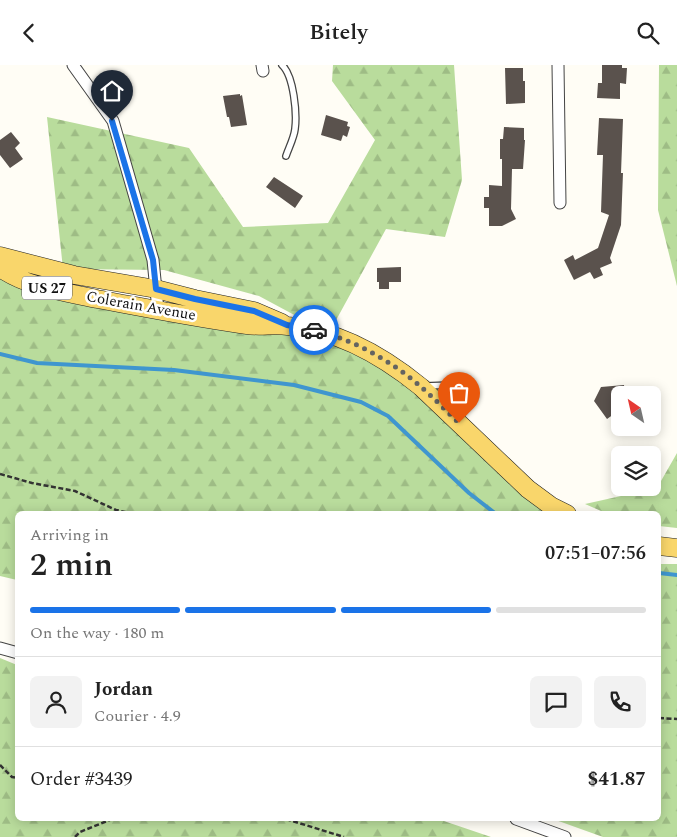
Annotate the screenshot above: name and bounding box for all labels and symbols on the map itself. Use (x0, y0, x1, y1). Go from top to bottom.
pin (91, 70, 133, 121)
road number: US 27 (22, 277, 72, 299)
street label: Colerain Avenue (84, 285, 198, 327)
courier (289, 305, 339, 355)
pin (438, 372, 480, 423)
north arrow (611, 386, 661, 436)

